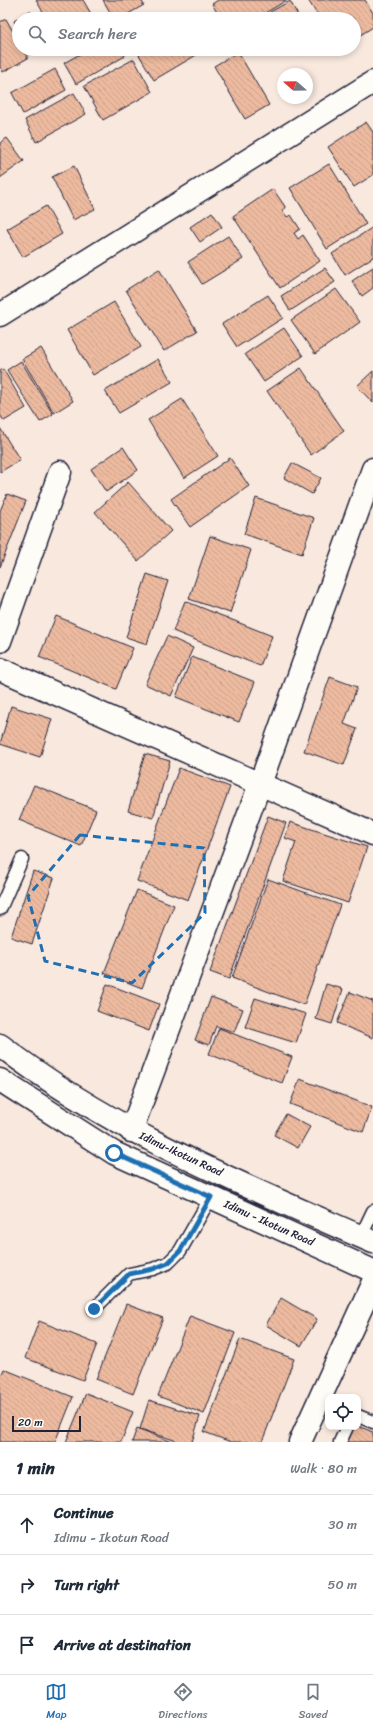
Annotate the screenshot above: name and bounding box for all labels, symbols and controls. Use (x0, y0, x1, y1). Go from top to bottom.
search box (12, 12, 361, 56)
text: Search here (58, 21, 137, 47)
icon: search (26, 23, 48, 45)
north arrow (277, 68, 313, 104)
street label: Idimu-Ikotun Road (135, 1126, 227, 1182)
route start (105, 1144, 123, 1162)
street label: Idimu - Ikotun Road (220, 1194, 318, 1252)
route end (85, 1300, 103, 1318)
map controls (325, 1394, 361, 1430)
button: locate (325, 1394, 361, 1430)
text: 20 m (18, 1413, 43, 1432)
scale bar (12, 1414, 81, 1433)
text: 1 min (16, 1453, 55, 1483)
text: Walk · 80 m (290, 1457, 357, 1480)
text: Continue (54, 1500, 114, 1526)
text: 30 m (328, 1513, 357, 1536)
icon: ahead (16, 1514, 38, 1536)
text: Idimu - Ikotun Road (54, 1526, 169, 1549)
text: Turn right (54, 1572, 119, 1598)
text: 50 m (327, 1573, 357, 1596)
icon: right (16, 1574, 38, 1596)
text: Arrive at destination (54, 1632, 191, 1658)
icon: arrive (16, 1634, 38, 1656)
tab: Map (45, 1681, 67, 1724)
tab: Directions (158, 1681, 208, 1724)
tab: Saved (299, 1681, 328, 1724)

